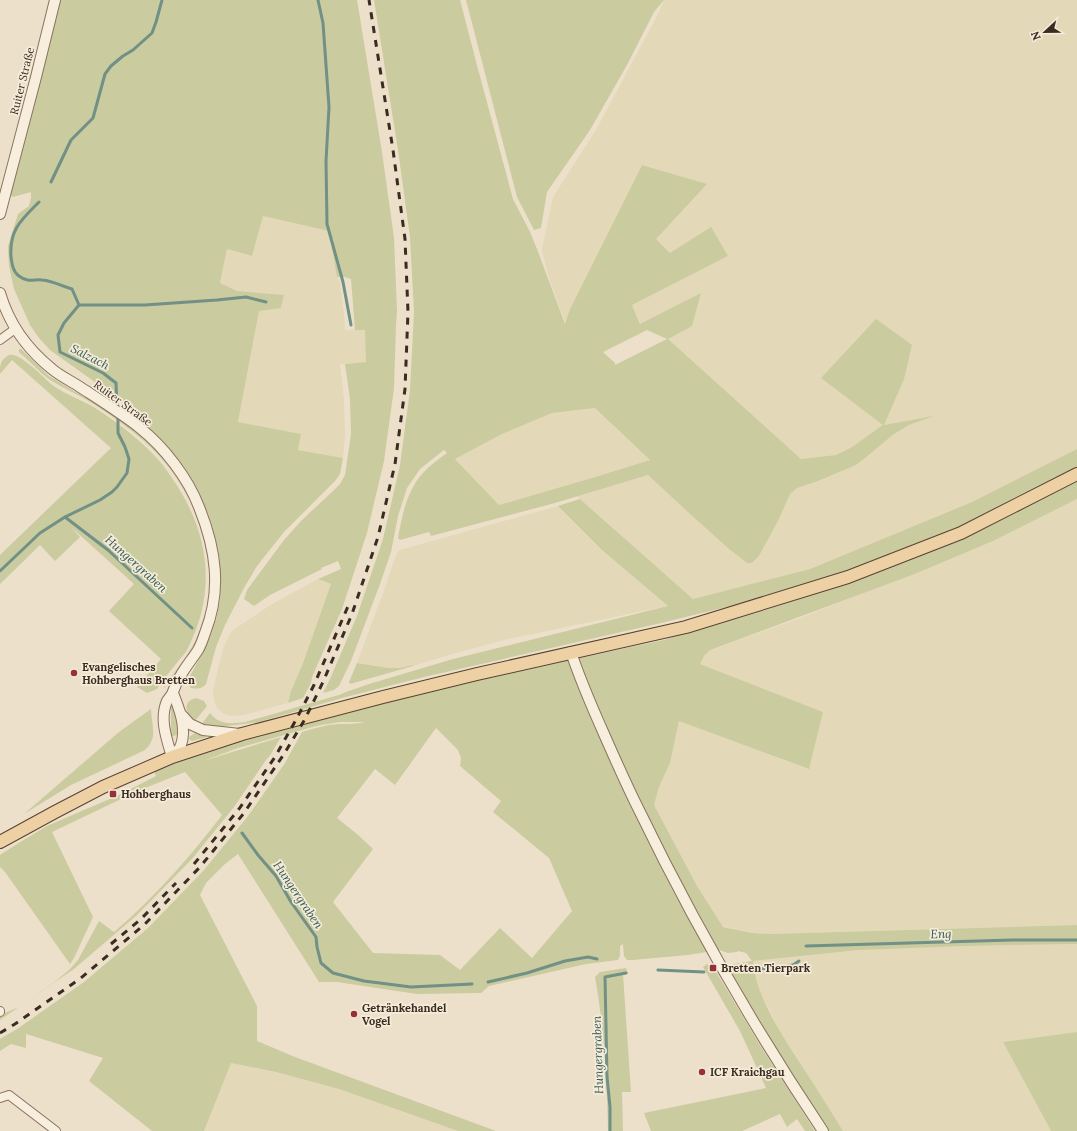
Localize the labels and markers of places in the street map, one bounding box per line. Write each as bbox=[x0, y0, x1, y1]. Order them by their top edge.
place label: Evangelisches Hohberghaus Bretten bbox=[82, 660, 195, 687]
marker: Evangelisches Hohberghaus Bretten bbox=[69, 668, 79, 678]
place label: Hohberghaus bbox=[121, 787, 191, 801]
marker: Hohberghaus bbox=[108, 789, 118, 799]
place label: Bretten Tierpark bbox=[721, 961, 811, 975]
marker: Bretten Tierpark bbox=[708, 963, 718, 973]
place label: Getränkehandel Vogel bbox=[362, 1001, 447, 1028]
marker: Getränkehandel Vogel bbox=[349, 1009, 359, 1019]
place label: ICF Kraichgau bbox=[710, 1065, 785, 1079]
marker: ICF Kraichgau bbox=[697, 1067, 707, 1077]

